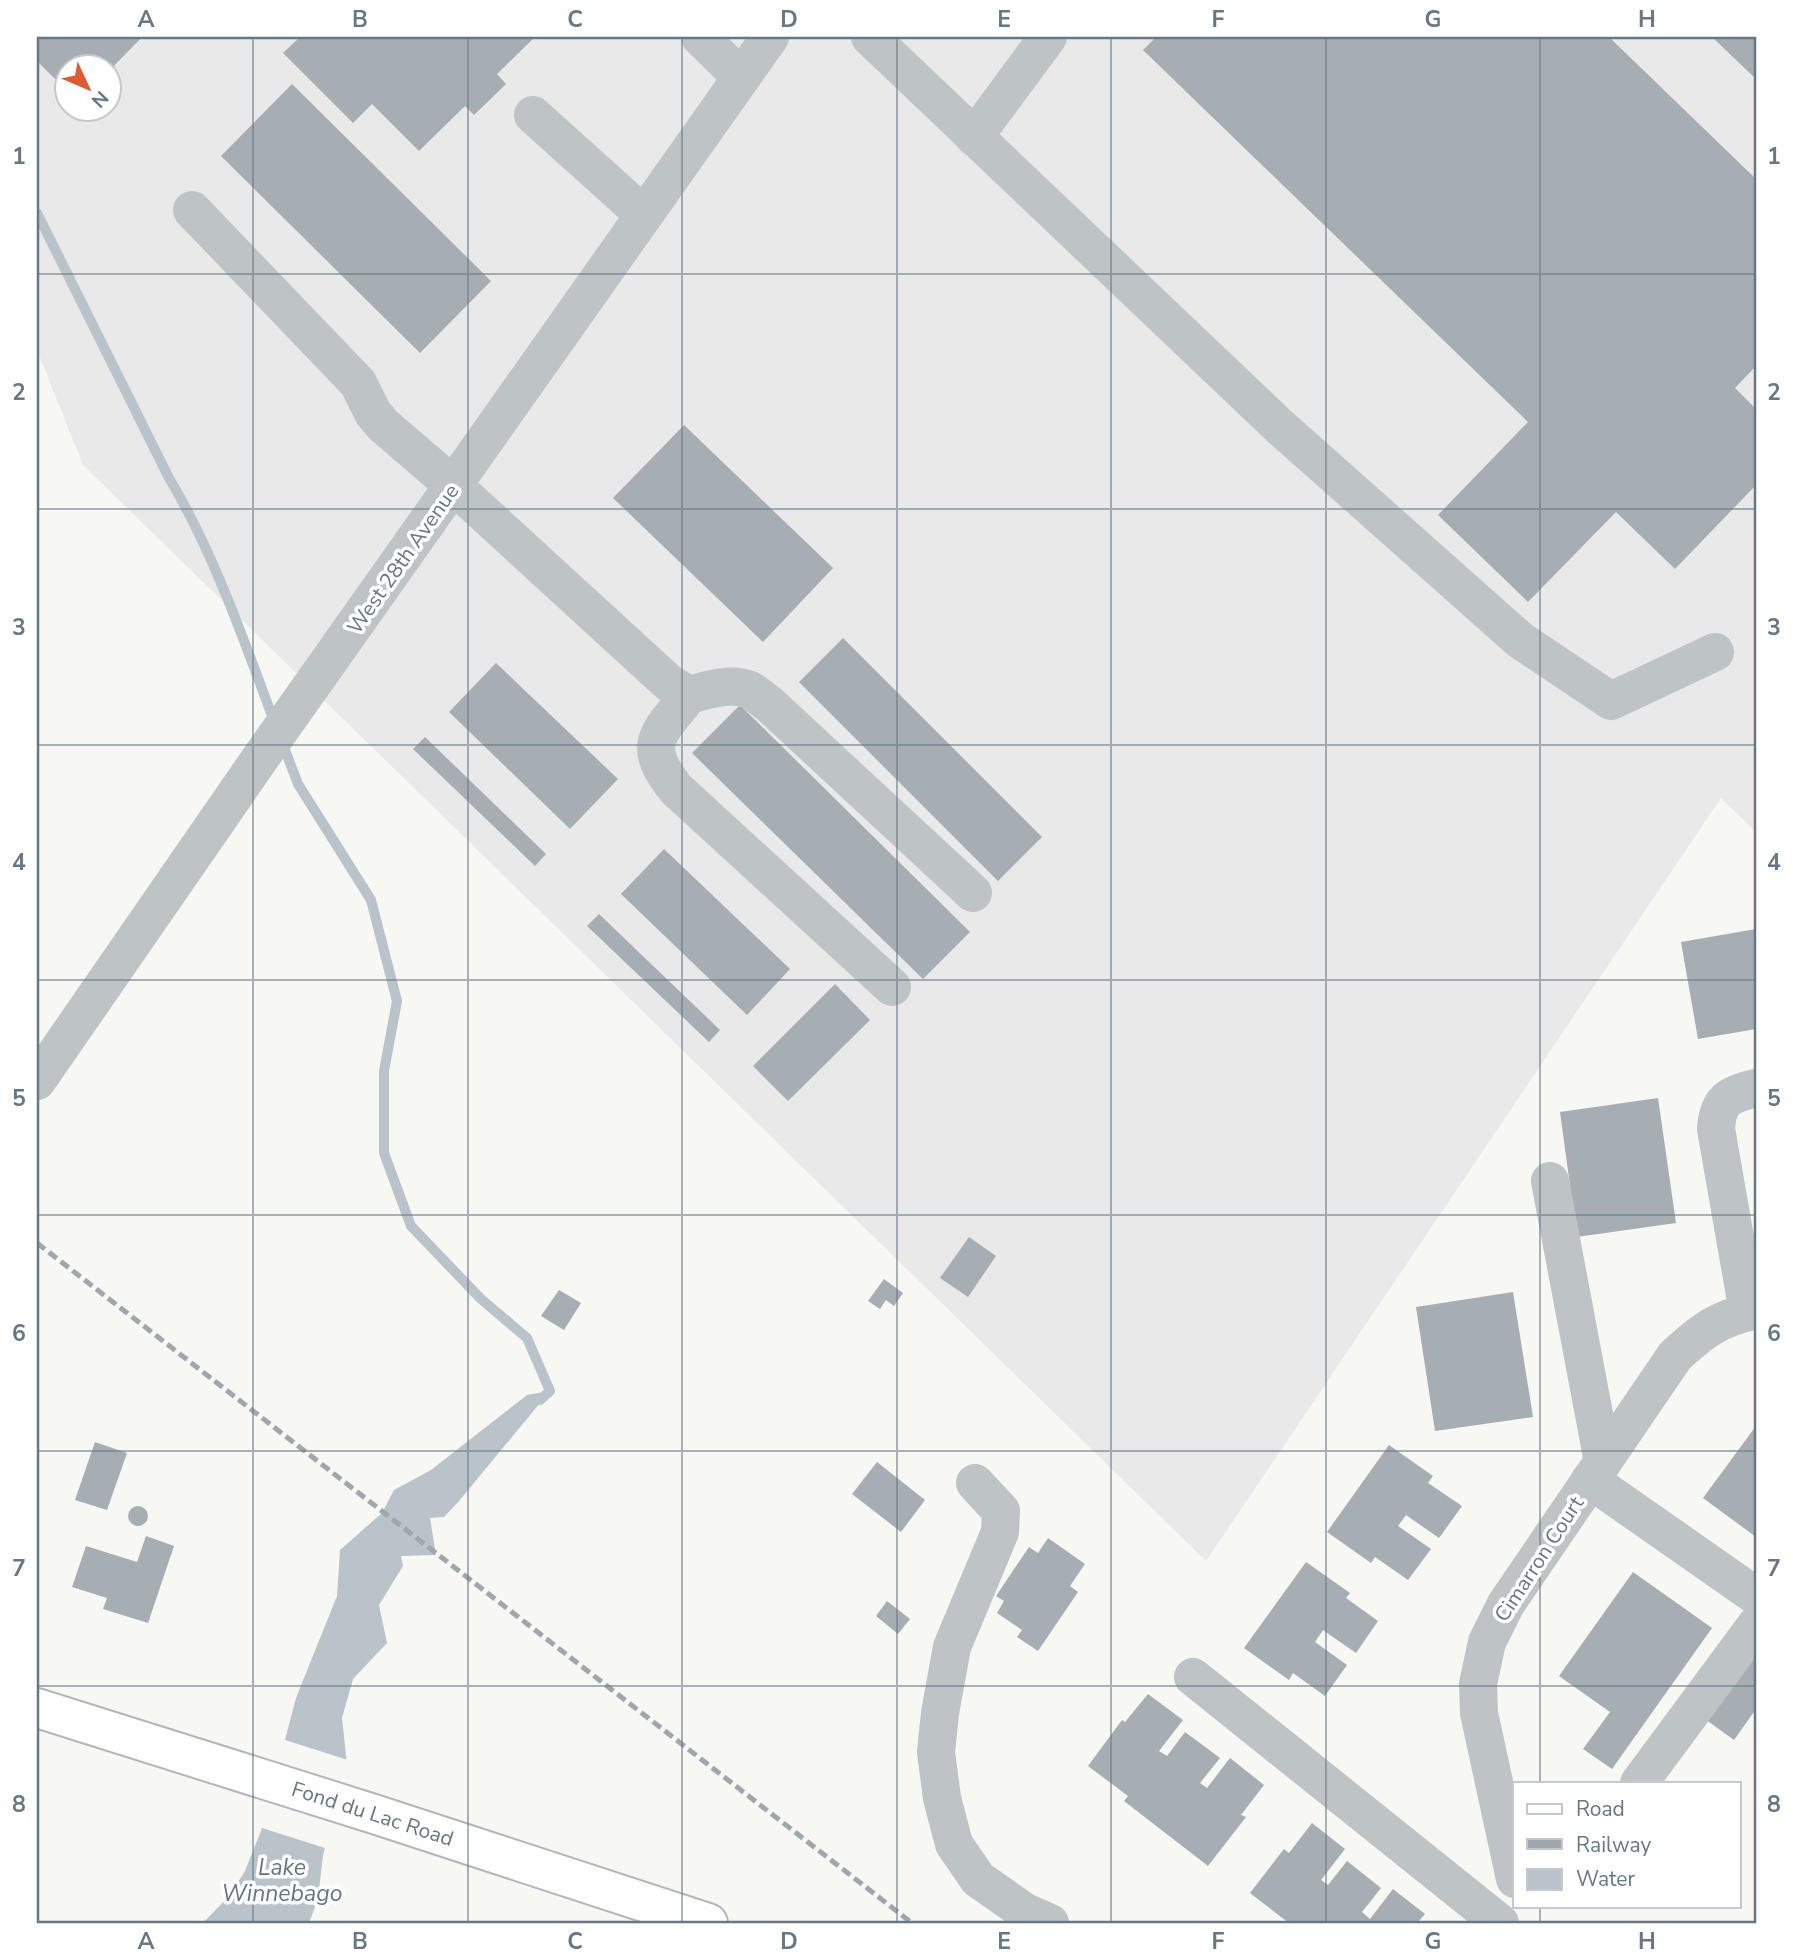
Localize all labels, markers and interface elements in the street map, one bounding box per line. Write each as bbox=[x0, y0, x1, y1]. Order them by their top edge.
text: A bbox=[137, 4, 155, 35]
text: B bbox=[352, 4, 368, 35]
text: C bbox=[567, 4, 583, 35]
text: D bbox=[780, 4, 798, 35]
text: E bbox=[997, 4, 1011, 35]
text: F bbox=[1212, 4, 1225, 35]
text: G bbox=[1425, 4, 1441, 35]
text: H bbox=[1638, 4, 1656, 35]
north arrow bbox=[52, 52, 122, 122]
text: N bbox=[85, 85, 114, 113]
text: 1 bbox=[12, 141, 26, 172]
text: 1 bbox=[1767, 141, 1781, 172]
text: 2 bbox=[12, 377, 26, 408]
text: 2 bbox=[1767, 377, 1781, 408]
street label: West 28th Avenue bbox=[341, 478, 465, 640]
text: 3 bbox=[12, 612, 26, 643]
text: 3 bbox=[1767, 612, 1781, 643]
text: 4 bbox=[12, 847, 26, 878]
text: 4 bbox=[1767, 847, 1781, 878]
text: 5 bbox=[12, 1083, 26, 1114]
text: 5 bbox=[1767, 1083, 1781, 1114]
text: 6 bbox=[12, 1318, 26, 1349]
text: 6 bbox=[1767, 1318, 1781, 1349]
street label: Cimarron Court bbox=[1488, 1490, 1590, 1627]
text: 7 bbox=[12, 1553, 26, 1584]
text: 7 bbox=[1767, 1553, 1781, 1584]
street label: Fond du Lac Road bbox=[288, 1775, 457, 1853]
legend bbox=[1513, 1782, 1741, 1908]
text: 8 bbox=[12, 1789, 26, 1820]
text: 8 bbox=[1767, 1789, 1781, 1820]
text: Road bbox=[1576, 1795, 1625, 1823]
text: Railway bbox=[1576, 1831, 1651, 1859]
water label: Lake Winnebago bbox=[222, 1852, 342, 1909]
text: Water bbox=[1576, 1865, 1635, 1893]
text: A bbox=[137, 1926, 155, 1957]
text: B bbox=[352, 1926, 368, 1957]
text: C bbox=[567, 1926, 583, 1957]
text: D bbox=[780, 1926, 798, 1957]
text: E bbox=[997, 1926, 1011, 1957]
text: F bbox=[1212, 1926, 1225, 1957]
text: G bbox=[1425, 1926, 1441, 1957]
text: H bbox=[1638, 1926, 1656, 1957]

